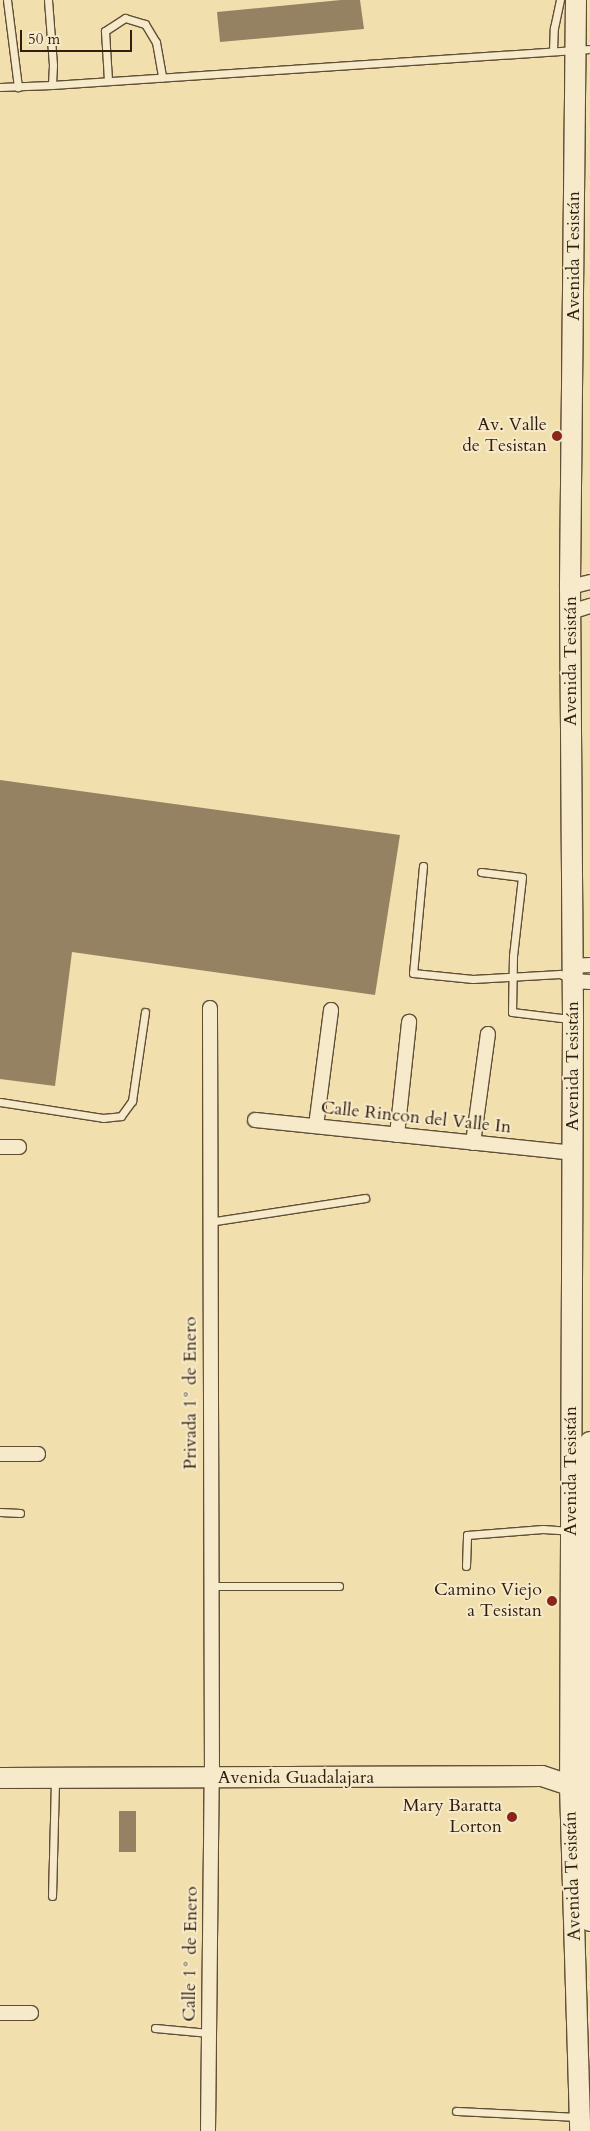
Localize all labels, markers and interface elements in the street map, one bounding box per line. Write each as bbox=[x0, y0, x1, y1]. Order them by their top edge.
scale bar bbox=[22, 20, 135, 52]
text: 50 m bbox=[28, 29, 60, 49]
street label: Avenida Tesistán bbox=[563, 191, 585, 321]
place label: Av. Valle de Tesistan bbox=[462, 415, 547, 458]
marker: Av. Valle de Tesistan bbox=[551, 430, 563, 442]
street label: Avenida Tesistán bbox=[560, 596, 582, 726]
street label: Avenida Tesistán bbox=[562, 1001, 584, 1131]
street label: Calle Rincon del Valle In bbox=[320, 1097, 512, 1139]
street label: Privada 1° de Enero bbox=[180, 1316, 202, 1470]
street label: Avenida Tesistán bbox=[560, 1406, 582, 1536]
place label: Camino Viejo a Tesistan bbox=[434, 1580, 542, 1622]
marker: Camino Viejo a Tesistan bbox=[546, 1595, 558, 1607]
street label: Avenida Guadalajara bbox=[218, 1767, 374, 1789]
place label: Mary Baratta Lorton bbox=[403, 1796, 502, 1838]
marker: Mary Baratta Lorton bbox=[506, 1811, 518, 1823]
street label: Avenida Tesistán bbox=[560, 1811, 586, 1941]
street label: Calle 1° de Enero bbox=[179, 1886, 203, 2022]

